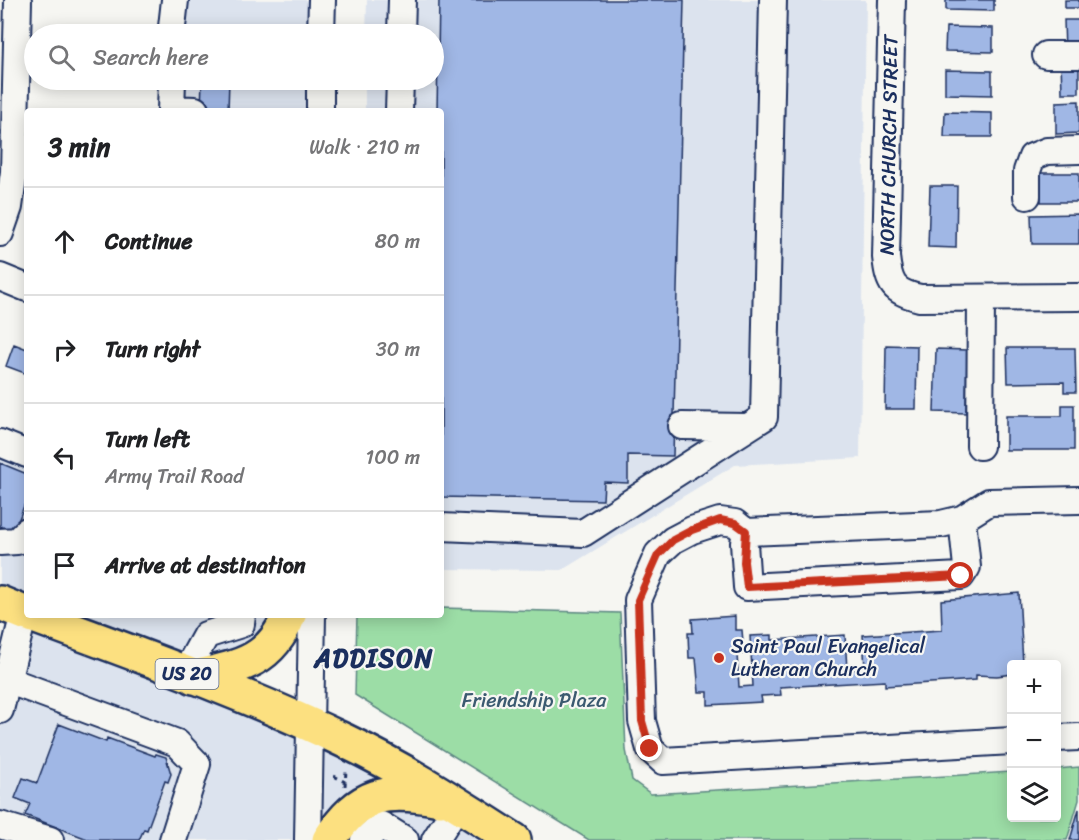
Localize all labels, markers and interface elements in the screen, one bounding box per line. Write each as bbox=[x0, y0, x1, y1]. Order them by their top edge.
search box bbox=[24, 24, 444, 90]
street label: NORTH CHURCH STREET bbox=[870, 33, 908, 256]
text: Search here bbox=[93, 38, 209, 77]
icon: search bbox=[45, 41, 78, 74]
text: 3 min bbox=[48, 124, 110, 170]
text: Walk · 210 m bbox=[309, 130, 420, 165]
text: Continue bbox=[105, 222, 193, 261]
text: 80 m bbox=[375, 224, 420, 259]
icon: ahead bbox=[48, 225, 81, 258]
text: Turn right bbox=[105, 330, 200, 369]
text: 30 m bbox=[376, 332, 420, 367]
icon: right bbox=[48, 333, 81, 366]
text: Turn left bbox=[105, 420, 190, 459]
text: 100 m bbox=[366, 440, 420, 475]
icon: left bbox=[48, 441, 81, 474]
text: Army Trail Road bbox=[105, 459, 244, 494]
text: Arrive at destination bbox=[105, 546, 306, 585]
icon: arrive bbox=[48, 549, 81, 582]
route start bbox=[947, 562, 973, 588]
place label: Saint Paul Evangelical Lutheran Church bbox=[731, 629, 925, 687]
district label: ADDISON bbox=[313, 635, 434, 681]
marker: Saint Paul Evangelical Lutheran Church bbox=[712, 651, 726, 665]
road number: US 20 bbox=[156, 659, 219, 689]
map controls bbox=[1007, 660, 1061, 822]
button: + bbox=[1007, 660, 1061, 714]
park label: Friendship Plaza bbox=[462, 683, 607, 718]
button: − bbox=[1007, 714, 1061, 768]
route end bbox=[636, 735, 662, 761]
button: layers bbox=[1007, 768, 1061, 822]

